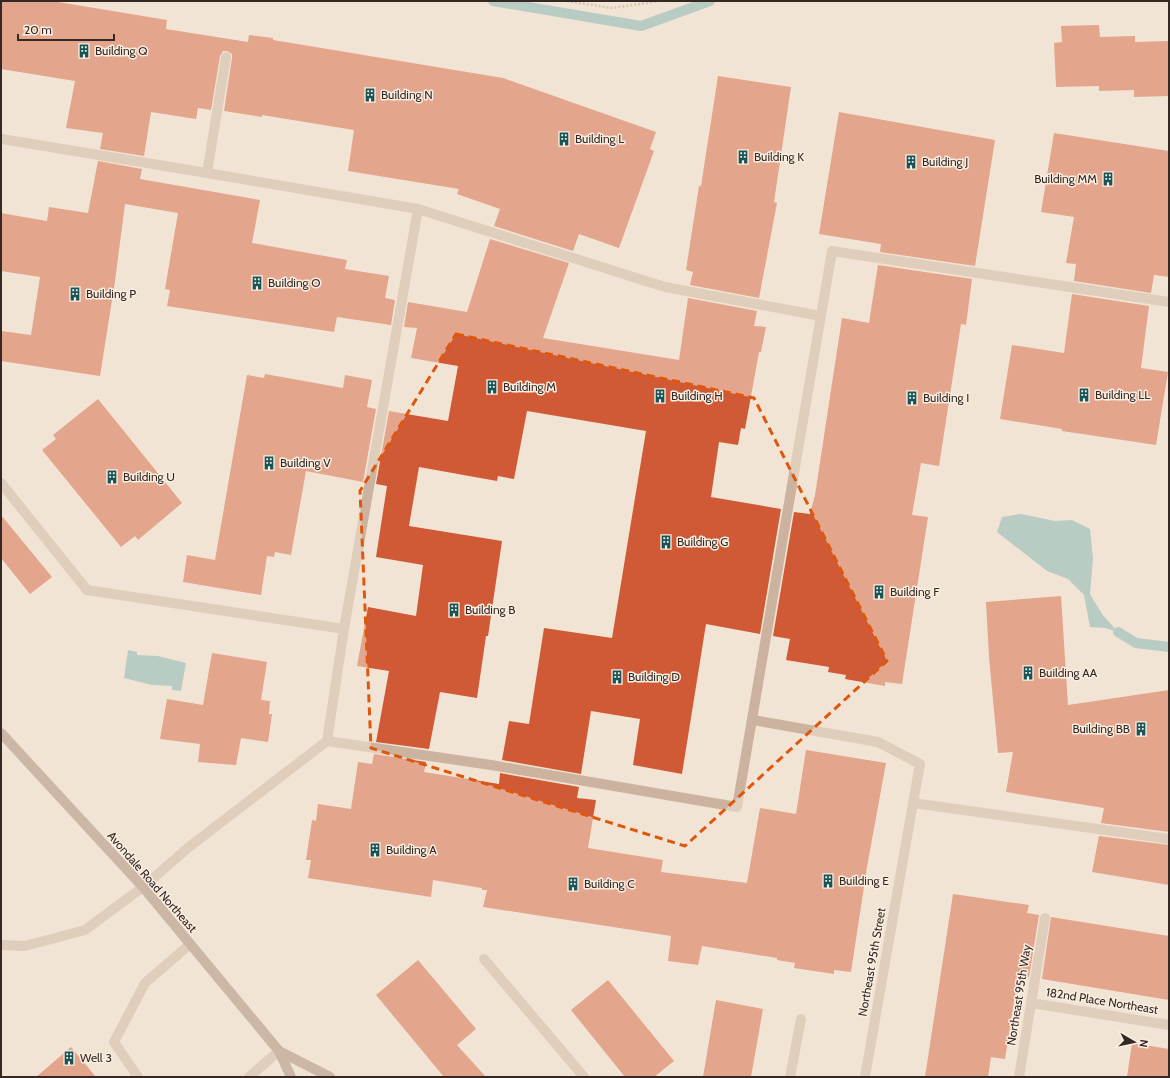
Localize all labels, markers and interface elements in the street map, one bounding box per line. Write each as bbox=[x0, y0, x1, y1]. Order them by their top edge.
scale bar bbox=[18, 16, 114, 42]
text: 20 m bbox=[24, 22, 52, 37]
building icon: Building Q bbox=[76, 43, 92, 59]
place label: Building Q bbox=[95, 43, 148, 58]
building icon: Building N bbox=[362, 87, 378, 103]
place label: Building N bbox=[381, 87, 433, 102]
building icon: Building L bbox=[556, 131, 572, 147]
place label: Building L bbox=[575, 131, 624, 146]
building icon: Building K bbox=[735, 149, 751, 165]
place label: Building K bbox=[754, 149, 804, 164]
building icon: Building J bbox=[903, 154, 919, 170]
place label: Building J bbox=[922, 154, 968, 169]
place label: Building MM bbox=[1034, 171, 1097, 186]
building icon: Building MM bbox=[1100, 171, 1116, 187]
building icon: Building O bbox=[249, 275, 265, 291]
place label: Building O bbox=[268, 275, 321, 290]
building icon: Building P bbox=[67, 286, 83, 302]
place label: Building P bbox=[86, 286, 136, 301]
building icon: Building M bbox=[484, 379, 500, 395]
place label: Building M bbox=[503, 379, 556, 394]
building icon: Building LL bbox=[1076, 387, 1092, 403]
place label: Building LL bbox=[1095, 387, 1150, 402]
building icon: Building H bbox=[652, 388, 668, 404]
place label: Building H bbox=[671, 388, 723, 403]
building icon: Building I bbox=[904, 390, 920, 406]
place label: Building I bbox=[923, 390, 969, 405]
building icon: Building V bbox=[261, 455, 277, 471]
place label: Building V bbox=[280, 455, 331, 470]
building icon: Building U bbox=[104, 469, 120, 485]
place label: Building U bbox=[123, 469, 175, 484]
building icon: Building G bbox=[658, 534, 674, 550]
place label: Building G bbox=[677, 534, 728, 549]
building icon: Building F bbox=[871, 584, 887, 600]
place label: Building F bbox=[890, 584, 940, 599]
building icon: Building B bbox=[446, 602, 462, 618]
place label: Building B bbox=[465, 602, 515, 617]
building icon: Building AA bbox=[1020, 665, 1036, 681]
place label: Building AA bbox=[1039, 665, 1098, 680]
building icon: Building D bbox=[609, 669, 625, 685]
place label: Building D bbox=[628, 669, 680, 684]
place label: Building BB bbox=[1072, 721, 1130, 736]
building icon: Building BB bbox=[1133, 721, 1149, 737]
street label: Avondale Road Northeast bbox=[104, 828, 200, 935]
building icon: Building A bbox=[367, 842, 383, 858]
place label: Building A bbox=[386, 842, 437, 857]
building icon: Building E bbox=[820, 873, 836, 889]
place label: Building E bbox=[839, 873, 889, 888]
building icon: Building C bbox=[565, 876, 581, 892]
place label: Building C bbox=[584, 876, 635, 891]
street label: Northeast 95th Street bbox=[855, 906, 888, 1017]
street label: Northeast 95th Way bbox=[1003, 943, 1034, 1046]
street label: 182nd Place Northeast bbox=[1045, 984, 1159, 1017]
north arrow bbox=[1114, 1022, 1154, 1062]
text: N bbox=[1136, 1039, 1151, 1049]
building icon: Well 3 bbox=[61, 1050, 77, 1066]
place label: Well 3 bbox=[80, 1050, 112, 1065]

